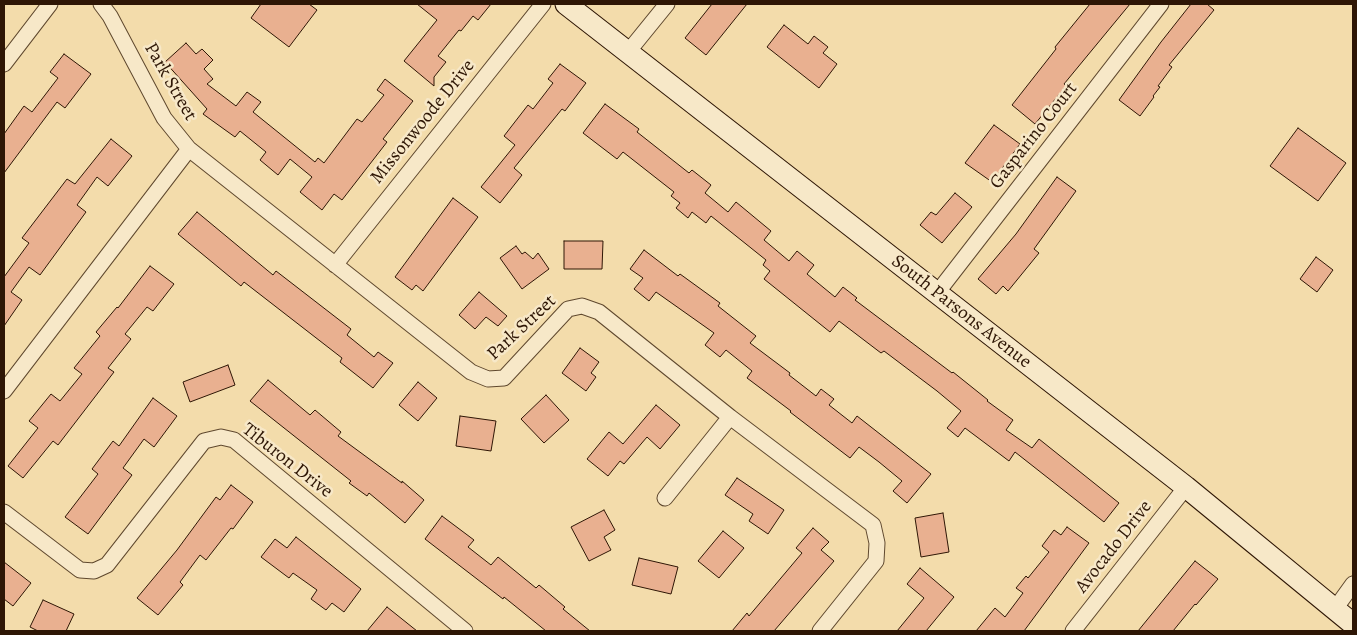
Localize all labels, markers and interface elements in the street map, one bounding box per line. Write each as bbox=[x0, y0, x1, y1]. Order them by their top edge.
street label: Park Street bbox=[139, 39, 201, 125]
street label: Missonwoode Drive bbox=[366, 55, 480, 189]
street label: Gasparino Court bbox=[985, 78, 1083, 194]
street label: South Parsons Avenue bbox=[886, 250, 1036, 374]
street label: Park Street bbox=[483, 290, 561, 366]
street label: Tiburon Drive bbox=[237, 419, 337, 503]
street label: Avocado Drive bbox=[1071, 496, 1157, 598]

